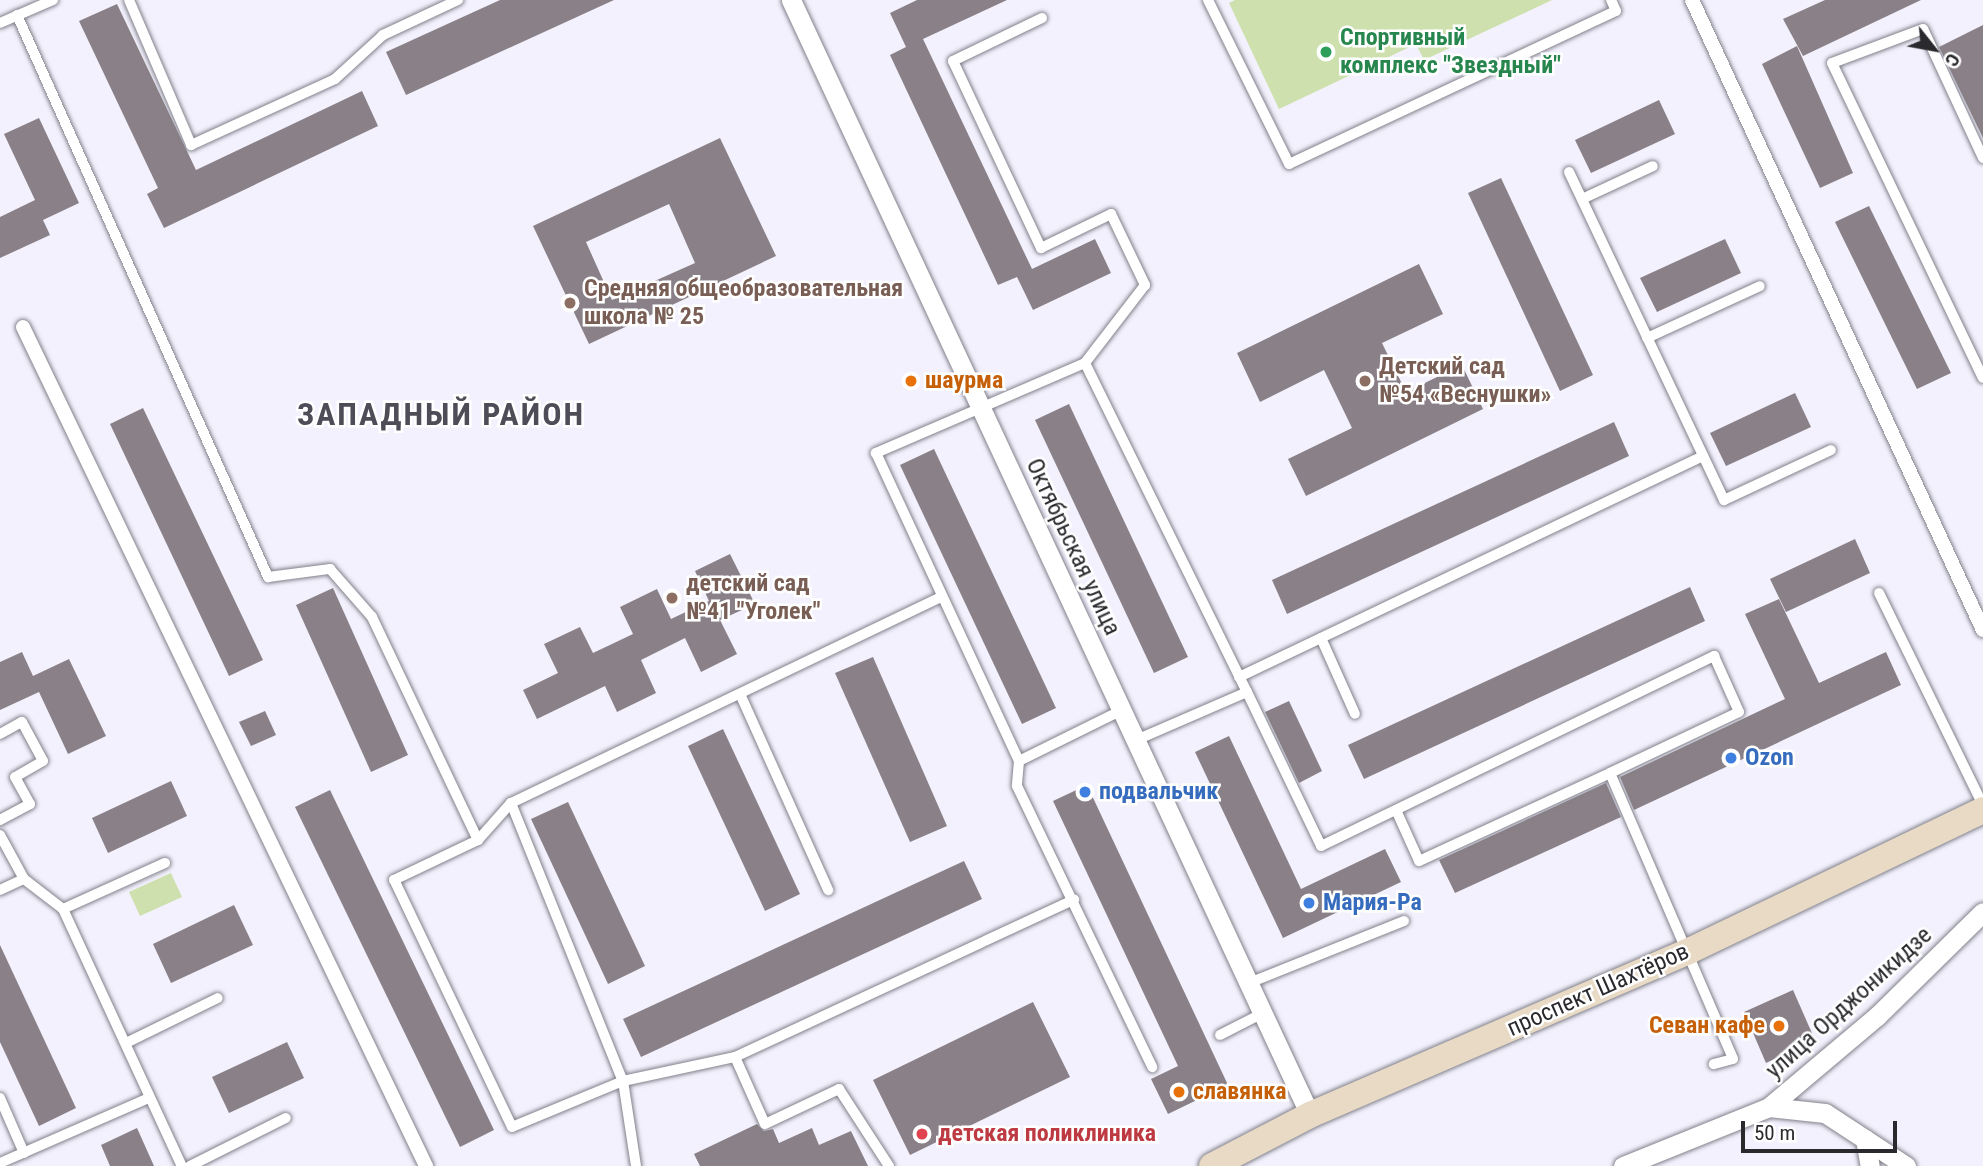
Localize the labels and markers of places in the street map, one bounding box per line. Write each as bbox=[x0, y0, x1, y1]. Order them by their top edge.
place label: Спортивный комплекс "Звездный" bbox=[1340, 24, 1561, 80]
marker: Спортивный комплекс "Звездный" bbox=[1318, 44, 1334, 60]
place label: Средняя общеобразовательная школа № 25 bbox=[584, 275, 903, 331]
marker: Средняя общеобразовательная школа № 25 bbox=[562, 295, 578, 311]
place label: Детский сад №54 «Веснушки» bbox=[1379, 353, 1551, 409]
place label: шаурма bbox=[925, 367, 1003, 395]
marker: шаурма bbox=[903, 373, 919, 389]
marker: Детский сад №54 «Веснушки» bbox=[1357, 373, 1373, 389]
place label: детский сад №41 "Уголек" bbox=[686, 570, 820, 626]
marker: детский сад №41 "Уголек" bbox=[664, 590, 680, 606]
place label: Ozon bbox=[1745, 744, 1794, 772]
marker: Ozon bbox=[1723, 750, 1739, 766]
place label: подвальчик bbox=[1099, 778, 1218, 806]
marker: подвальчик bbox=[1077, 784, 1093, 800]
place label: Мария-Ра bbox=[1323, 889, 1422, 917]
marker: Мария-Ра bbox=[1301, 895, 1317, 911]
place label: Севан кафе bbox=[1649, 1012, 1765, 1040]
marker: Севан кафе bbox=[1771, 1018, 1787, 1034]
place label: славянка bbox=[1193, 1078, 1287, 1106]
marker: славянка bbox=[1171, 1084, 1187, 1100]
place label: детская поликлиника bbox=[938, 1120, 1156, 1148]
marker: детская поликлиника bbox=[912, 1124, 932, 1144]

